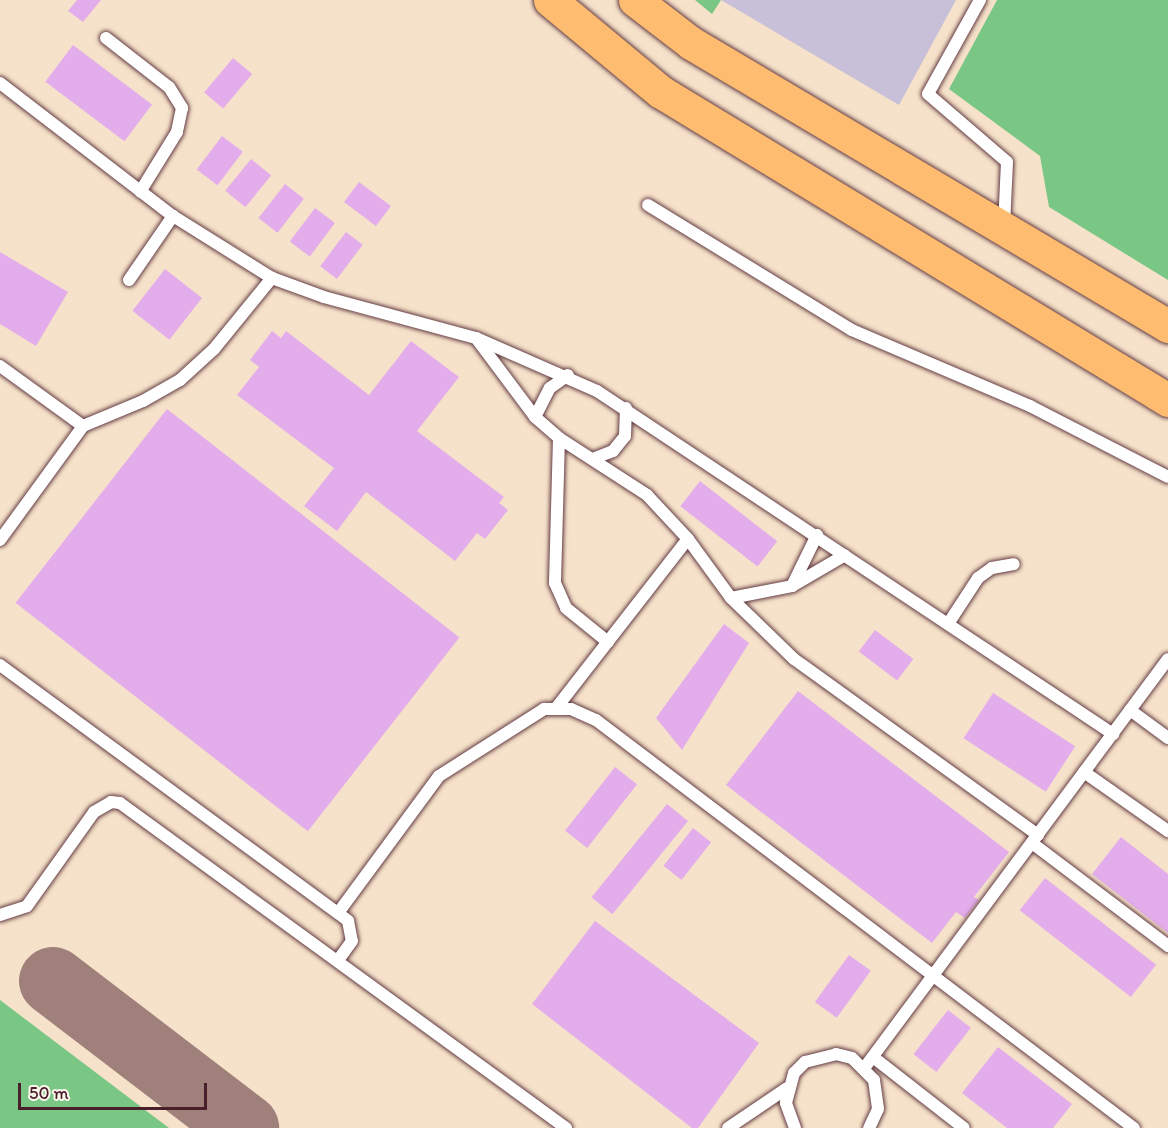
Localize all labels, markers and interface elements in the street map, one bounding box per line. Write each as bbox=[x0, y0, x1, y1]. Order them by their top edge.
scale bar bbox=[21, 1071, 210, 1109]
text: 50 m bbox=[29, 1082, 69, 1104]

